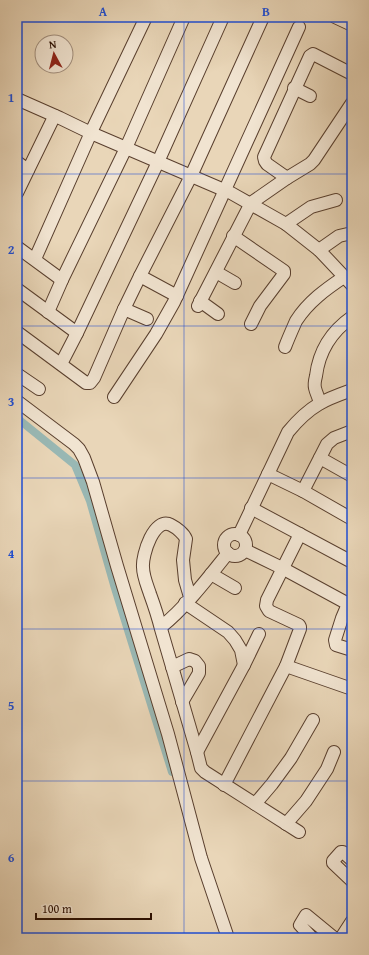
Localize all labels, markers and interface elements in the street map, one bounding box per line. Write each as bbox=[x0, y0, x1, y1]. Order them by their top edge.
text: A bbox=[99, 2, 108, 21]
text: B bbox=[262, 2, 270, 21]
north arrow bbox=[34, 34, 74, 74]
text: N bbox=[48, 36, 58, 52]
text: 1 bbox=[8, 88, 14, 107]
text: 2 bbox=[8, 240, 15, 259]
text: 3 bbox=[8, 392, 14, 411]
text: 4 bbox=[8, 544, 15, 563]
text: 5 bbox=[8, 696, 15, 715]
text: 6 bbox=[8, 848, 15, 867]
scale bar bbox=[36, 895, 151, 921]
text: 100 m bbox=[42, 900, 72, 917]

